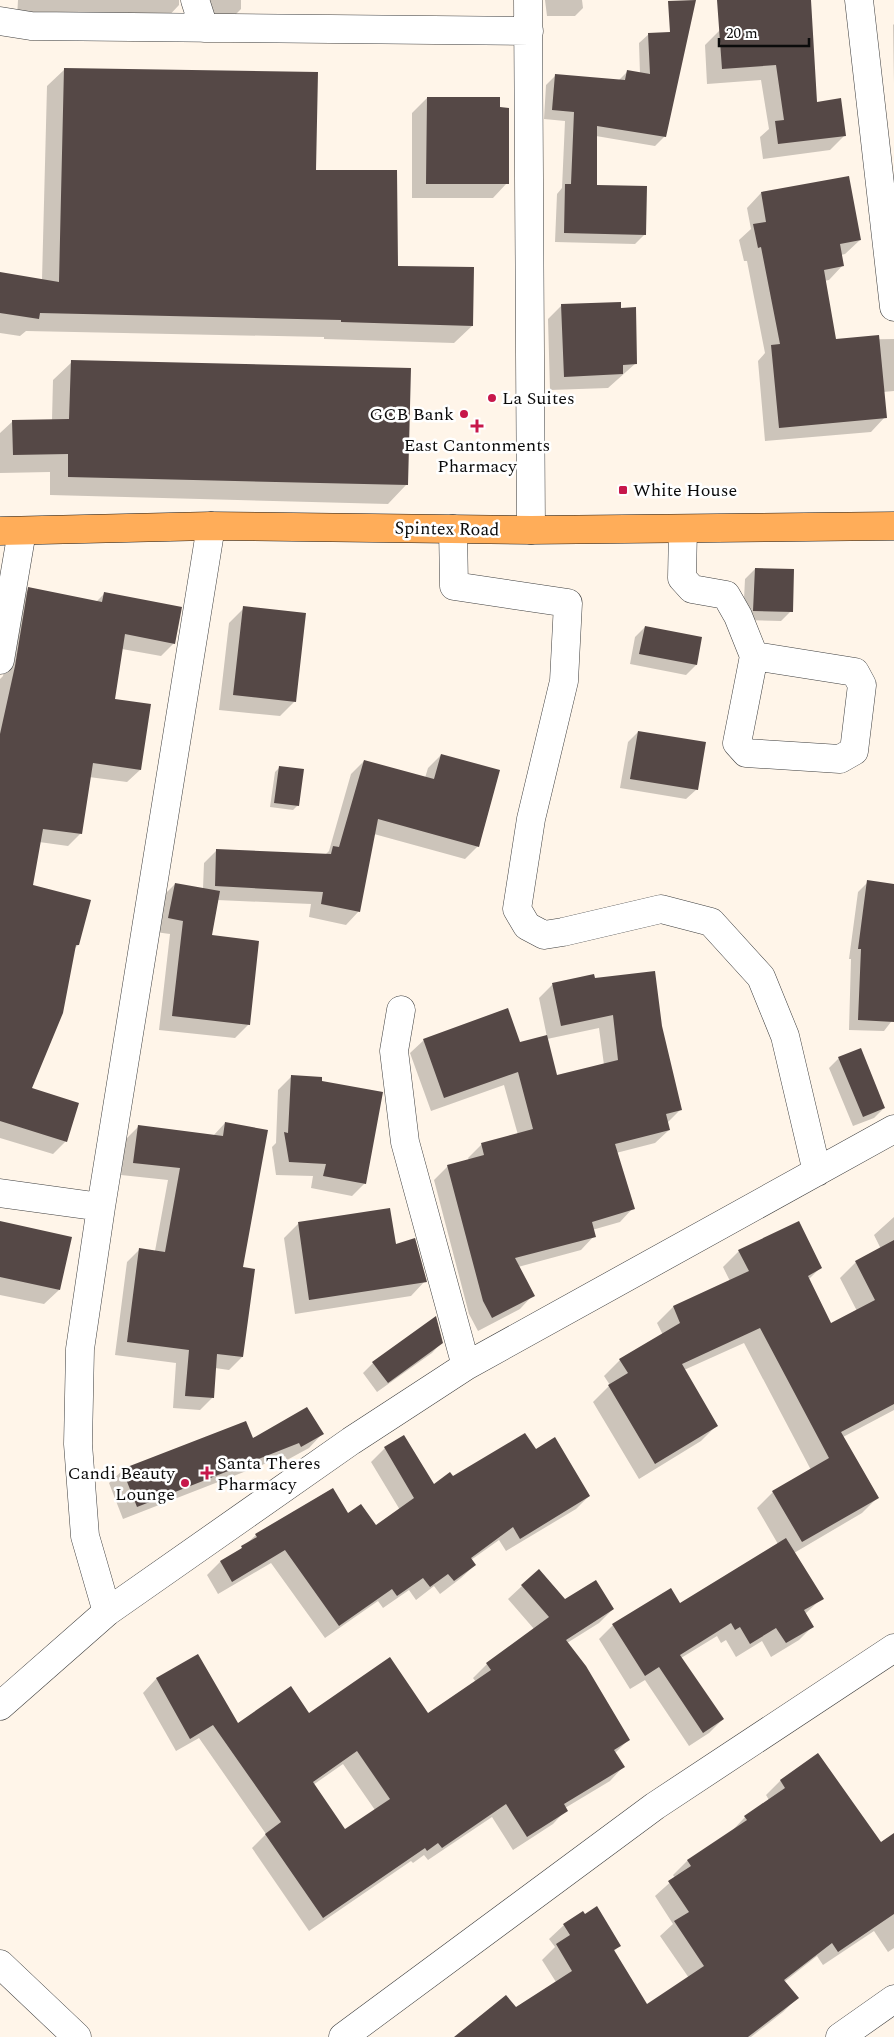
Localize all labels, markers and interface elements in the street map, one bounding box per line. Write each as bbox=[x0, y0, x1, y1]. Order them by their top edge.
scale bar bbox=[719, 15, 809, 47]
text: 20 m bbox=[726, 22, 758, 45]
place label: La Suites bbox=[502, 385, 575, 412]
marker: La Suites bbox=[486, 392, 498, 404]
place label: GCB Bank bbox=[370, 401, 454, 428]
marker: GCB Bank bbox=[458, 408, 470, 420]
marker: East Cantonments Pharmacy bbox=[471, 420, 483, 432]
place label: East Cantonments Pharmacy bbox=[404, 432, 550, 480]
place label: White House bbox=[633, 477, 737, 504]
marker: White House bbox=[617, 484, 629, 496]
street label: Spintex Road bbox=[394, 515, 500, 543]
place label: Santa Theres Pharmacy bbox=[217, 1450, 321, 1498]
place label: Candi Beauty Lounge bbox=[68, 1460, 176, 1508]
marker: Santa Theres Pharmacy bbox=[201, 1467, 213, 1479]
marker: Candi Beauty Lounge bbox=[179, 1477, 191, 1489]

